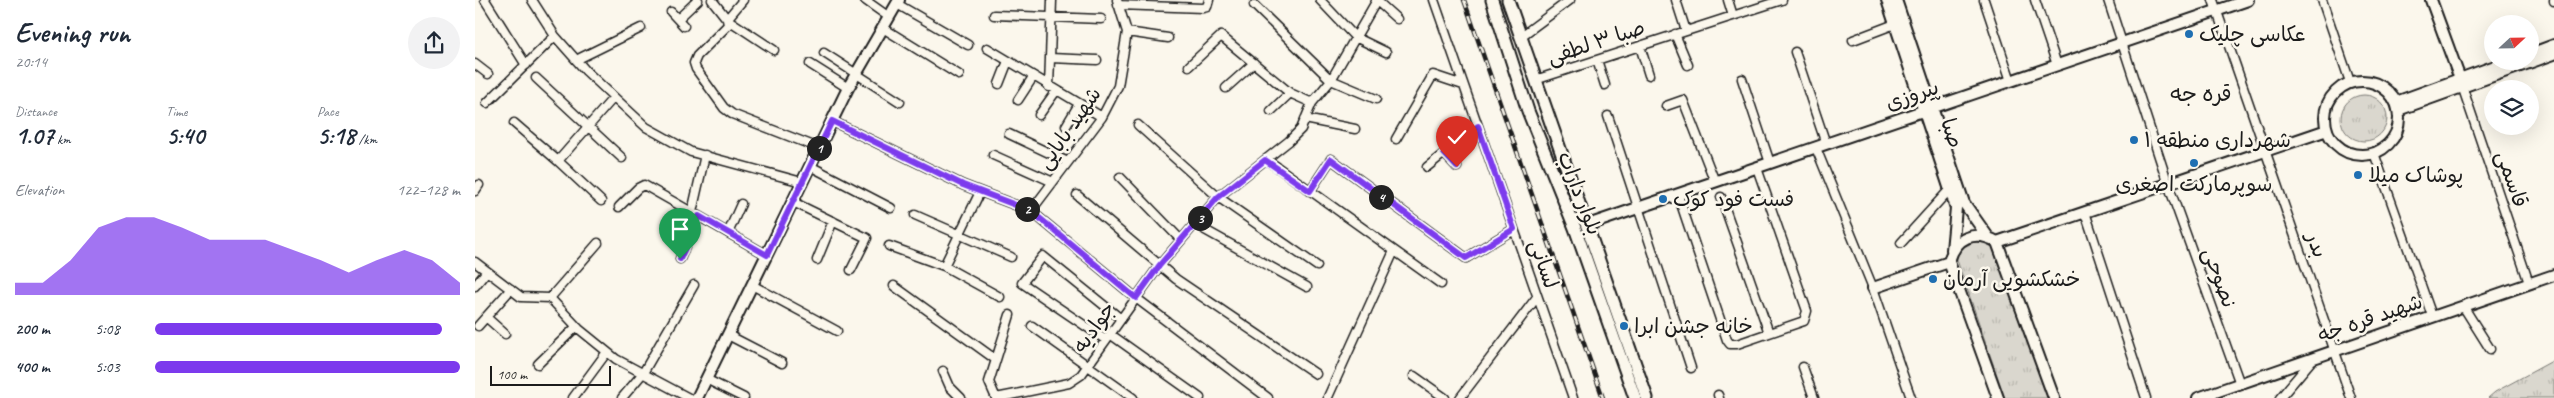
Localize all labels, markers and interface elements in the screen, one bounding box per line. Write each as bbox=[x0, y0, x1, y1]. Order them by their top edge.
street label: صبا ۳ لطفی bbox=[1544, 14, 1648, 71]
text: Evening run bbox=[15, 15, 130, 50]
north arrow bbox=[2484, 15, 2539, 70]
map controls bbox=[2484, 15, 2539, 135]
button: share bbox=[408, 17, 460, 69]
place label: عکاسی چلیک bbox=[2199, 21, 2306, 48]
marker: عکاسی چلیک bbox=[2183, 28, 2195, 40]
text: 20:14 bbox=[15, 52, 47, 72]
street label: پیروزی bbox=[1882, 74, 1942, 116]
district label: قره جه bbox=[2170, 80, 2232, 108]
button: layers bbox=[2484, 80, 2539, 135]
street label: شهید بابایی bbox=[1031, 82, 1108, 175]
text: Distance bbox=[15, 103, 57, 120]
text: Time bbox=[166, 103, 187, 120]
text: Pace bbox=[317, 103, 339, 120]
street label: صبا bbox=[1935, 115, 1969, 151]
pin bbox=[1436, 116, 1478, 167]
text: 1.07 bbox=[15, 120, 54, 152]
text: 5:40 bbox=[166, 120, 204, 152]
text: 5:18 bbox=[317, 120, 355, 152]
icon: check bbox=[1443, 123, 1471, 151]
place label: شهرداری منطقه ۱ bbox=[2144, 127, 2291, 153]
text: km bbox=[54, 131, 71, 148]
text: /km bbox=[355, 131, 377, 148]
marker: شهرداری منطقه ۱ bbox=[2128, 134, 2140, 146]
pin: 1 bbox=[807, 136, 831, 160]
text: 1 bbox=[816, 140, 823, 157]
street label: بلوار داراب bbox=[1552, 147, 1608, 239]
street label: قاسمی bbox=[2489, 147, 2534, 211]
marker: سوپرمارکت اصغری bbox=[2188, 157, 2200, 169]
place label: پوشاک میلا bbox=[2368, 162, 2463, 188]
marker: پوشاک میلا bbox=[2352, 169, 2364, 181]
place label: سوپرمارکت اصغری bbox=[2116, 171, 2272, 197]
text: Elevation bbox=[15, 180, 64, 200]
text: 122–128 m bbox=[397, 180, 460, 200]
pin: 4 bbox=[1369, 184, 1393, 210]
place label: فست فود کوک bbox=[1673, 186, 1794, 212]
text: 4 bbox=[1378, 189, 1385, 206]
marker: فست فود کوک bbox=[1657, 193, 1669, 205]
pin: 2 bbox=[1015, 196, 1039, 222]
text: 2 bbox=[1024, 201, 1031, 218]
pin: 3 bbox=[1187, 206, 1213, 230]
pin bbox=[659, 208, 701, 259]
text: 3 bbox=[1197, 210, 1204, 227]
icon: arrive bbox=[666, 215, 694, 243]
street label: بدر bbox=[2300, 227, 2333, 261]
street label: لسانی bbox=[1523, 236, 1564, 292]
street label: نصوحی bbox=[2196, 244, 2243, 312]
place label: خشکشویی آرمان bbox=[1943, 266, 2080, 293]
marker: خشکشویی آرمان bbox=[1927, 273, 1939, 285]
street label: شهید قره جه bbox=[2314, 288, 2426, 348]
street label: جوادیه bbox=[1067, 296, 1121, 358]
place label: خانه جشن ابرا bbox=[1634, 313, 1753, 339]
text: 200 m bbox=[15, 319, 50, 339]
text: 5:08 bbox=[95, 319, 120, 339]
marker: خانه جشن ابرا bbox=[1618, 320, 1630, 332]
text: 400 m bbox=[15, 357, 50, 377]
text: 5:03 bbox=[95, 357, 120, 377]
scale bar bbox=[490, 363, 611, 386]
text: 100 m bbox=[497, 366, 527, 383]

